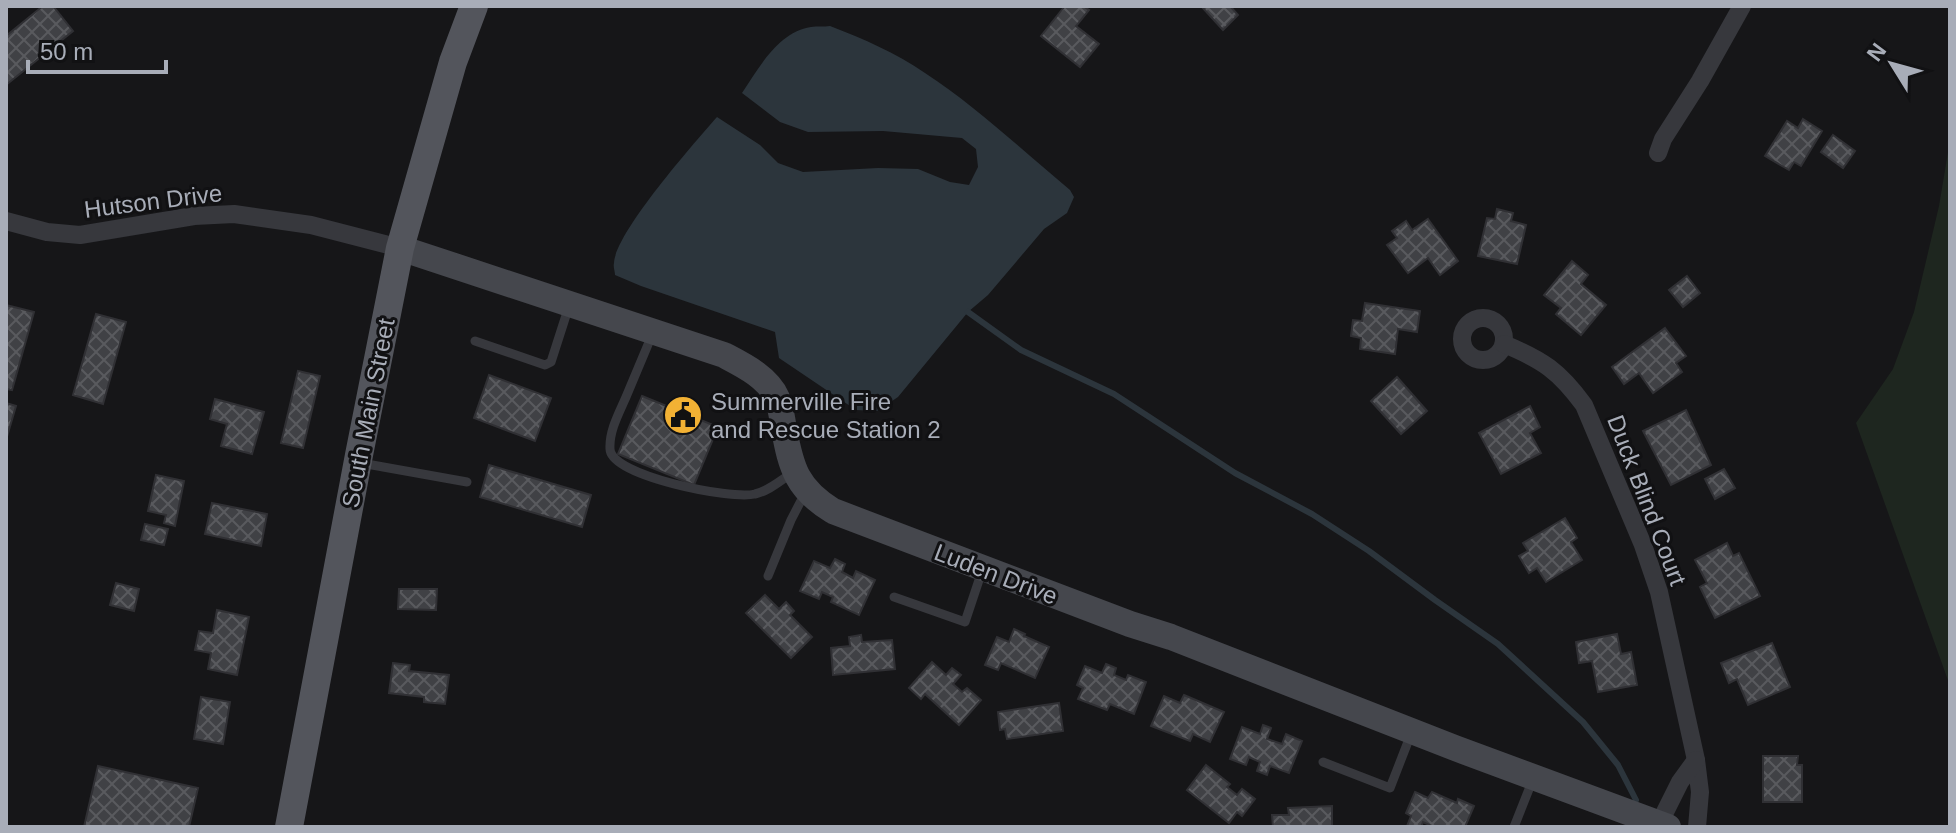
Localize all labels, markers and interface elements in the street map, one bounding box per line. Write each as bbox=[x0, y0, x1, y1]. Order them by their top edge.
scale bar bbox=[28, 24, 166, 74]
north arrow bbox=[1852, 24, 1932, 104]
text: 50 m bbox=[40, 38, 93, 65]
text: N bbox=[1862, 38, 1891, 66]
street label: Hutson Drive bbox=[83, 179, 223, 223]
street label: South Main Street bbox=[336, 316, 400, 510]
place label: Summerville Fire and Rescue Station 2 bbox=[711, 388, 941, 443]
public building icon: Summerville Fire and Rescue Station 2 bbox=[662, 394, 704, 436]
street label: Duck Blind Court bbox=[1602, 411, 1692, 589]
street label: Luden Drive bbox=[931, 538, 1061, 610]

